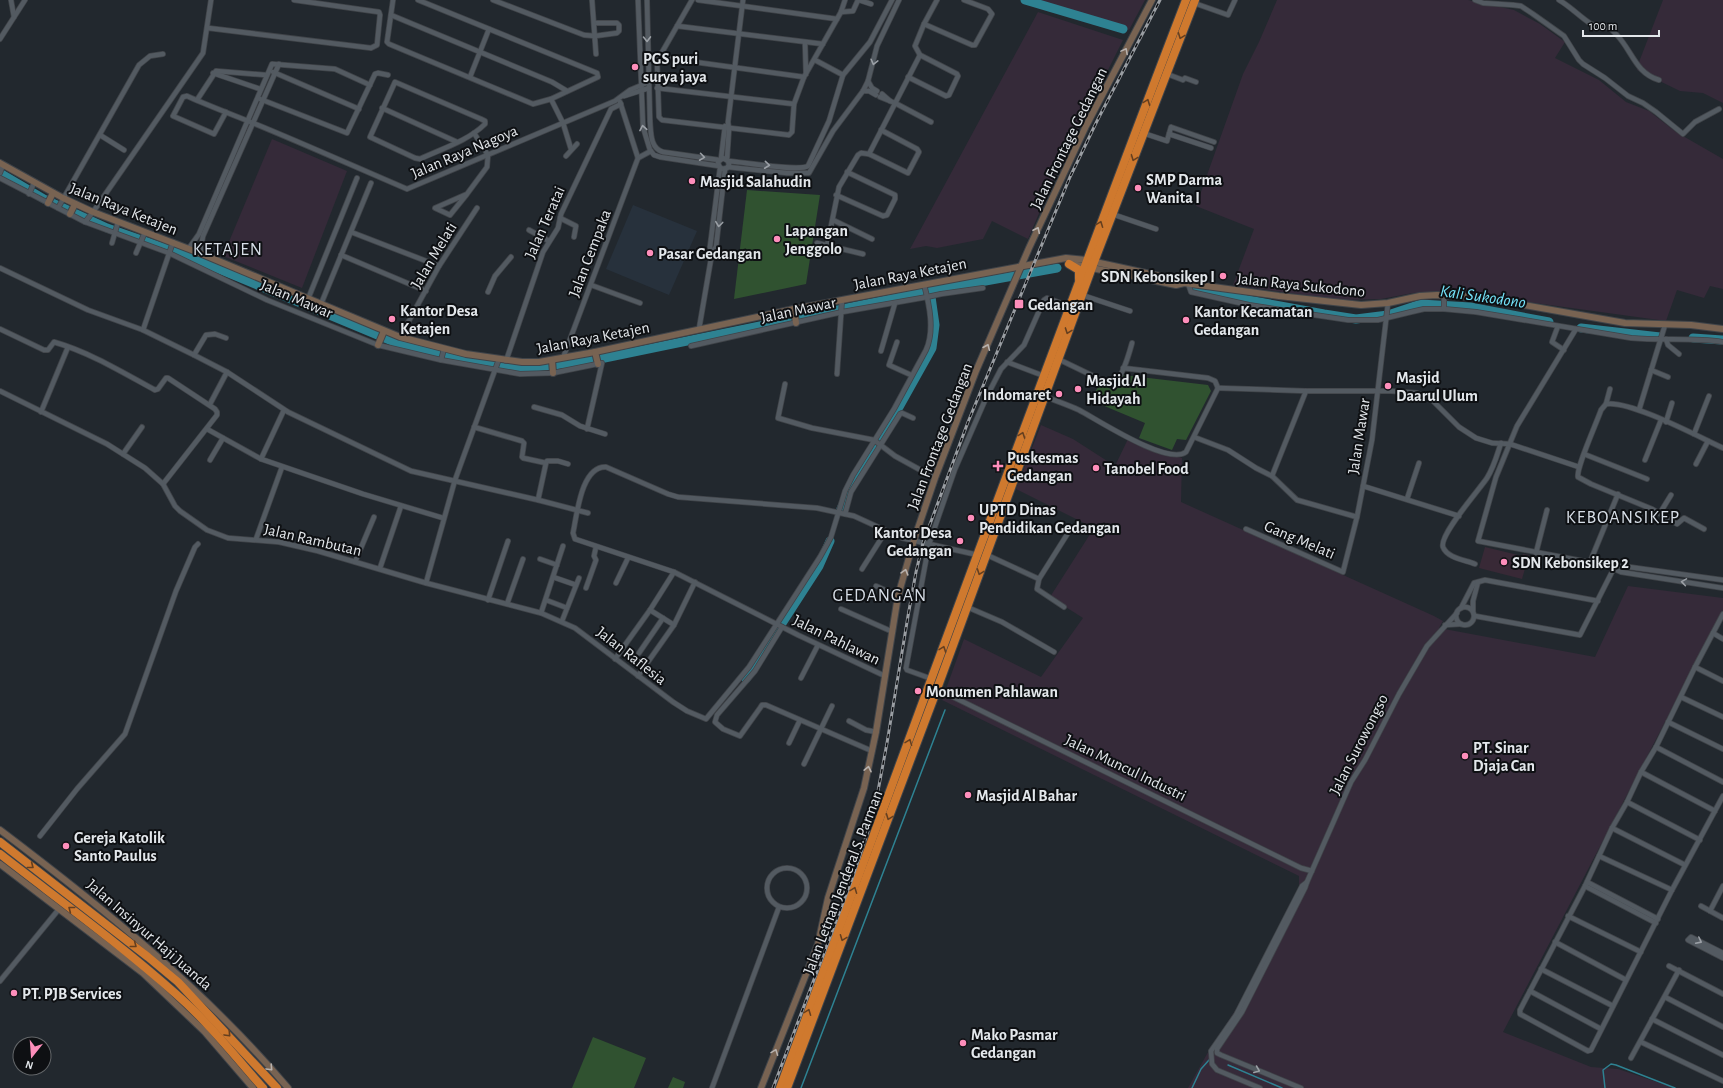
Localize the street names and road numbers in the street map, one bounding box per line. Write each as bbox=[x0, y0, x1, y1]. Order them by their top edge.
street label: Jalan Frontage Gedangan bbox=[1028, 65, 1110, 212]
street label: Jalan Raya Nagoya bbox=[409, 122, 520, 182]
street label: Jalan Raya Ketajen bbox=[67, 180, 180, 239]
street label: Jalan Teratai bbox=[522, 184, 568, 261]
street label: Jalan Cempaka bbox=[566, 207, 614, 299]
street label: Jalan Melati bbox=[408, 220, 460, 291]
street label: Jalan Raya Ketajen bbox=[852, 255, 968, 294]
street label: Jalan Raya Sukodono bbox=[1236, 270, 1366, 301]
street label: Jalan Mawar bbox=[258, 277, 336, 322]
street label: Jalan Mawar bbox=[759, 294, 838, 326]
street label: Jalan Raya Ketajen bbox=[535, 319, 651, 358]
street label: Jalan Frontage Gedangan bbox=[905, 361, 975, 512]
street label: Jalan Mawar bbox=[1345, 396, 1373, 475]
street label: Gang Melati bbox=[1262, 518, 1337, 562]
street label: Jalan Rambutan bbox=[262, 521, 363, 559]
street label: Jalan Pahlawan bbox=[790, 612, 883, 668]
street label: Jalan Raflesia bbox=[594, 624, 669, 688]
street label: Jalan Surowongso bbox=[1327, 691, 1391, 797]
street label: Jalan Muncul Industri bbox=[1063, 732, 1189, 804]
street label: Jalan Letnan Jenderal S. Parman bbox=[800, 788, 885, 977]
street label: Jalan Insinyur Haji Juanda bbox=[83, 876, 215, 994]

